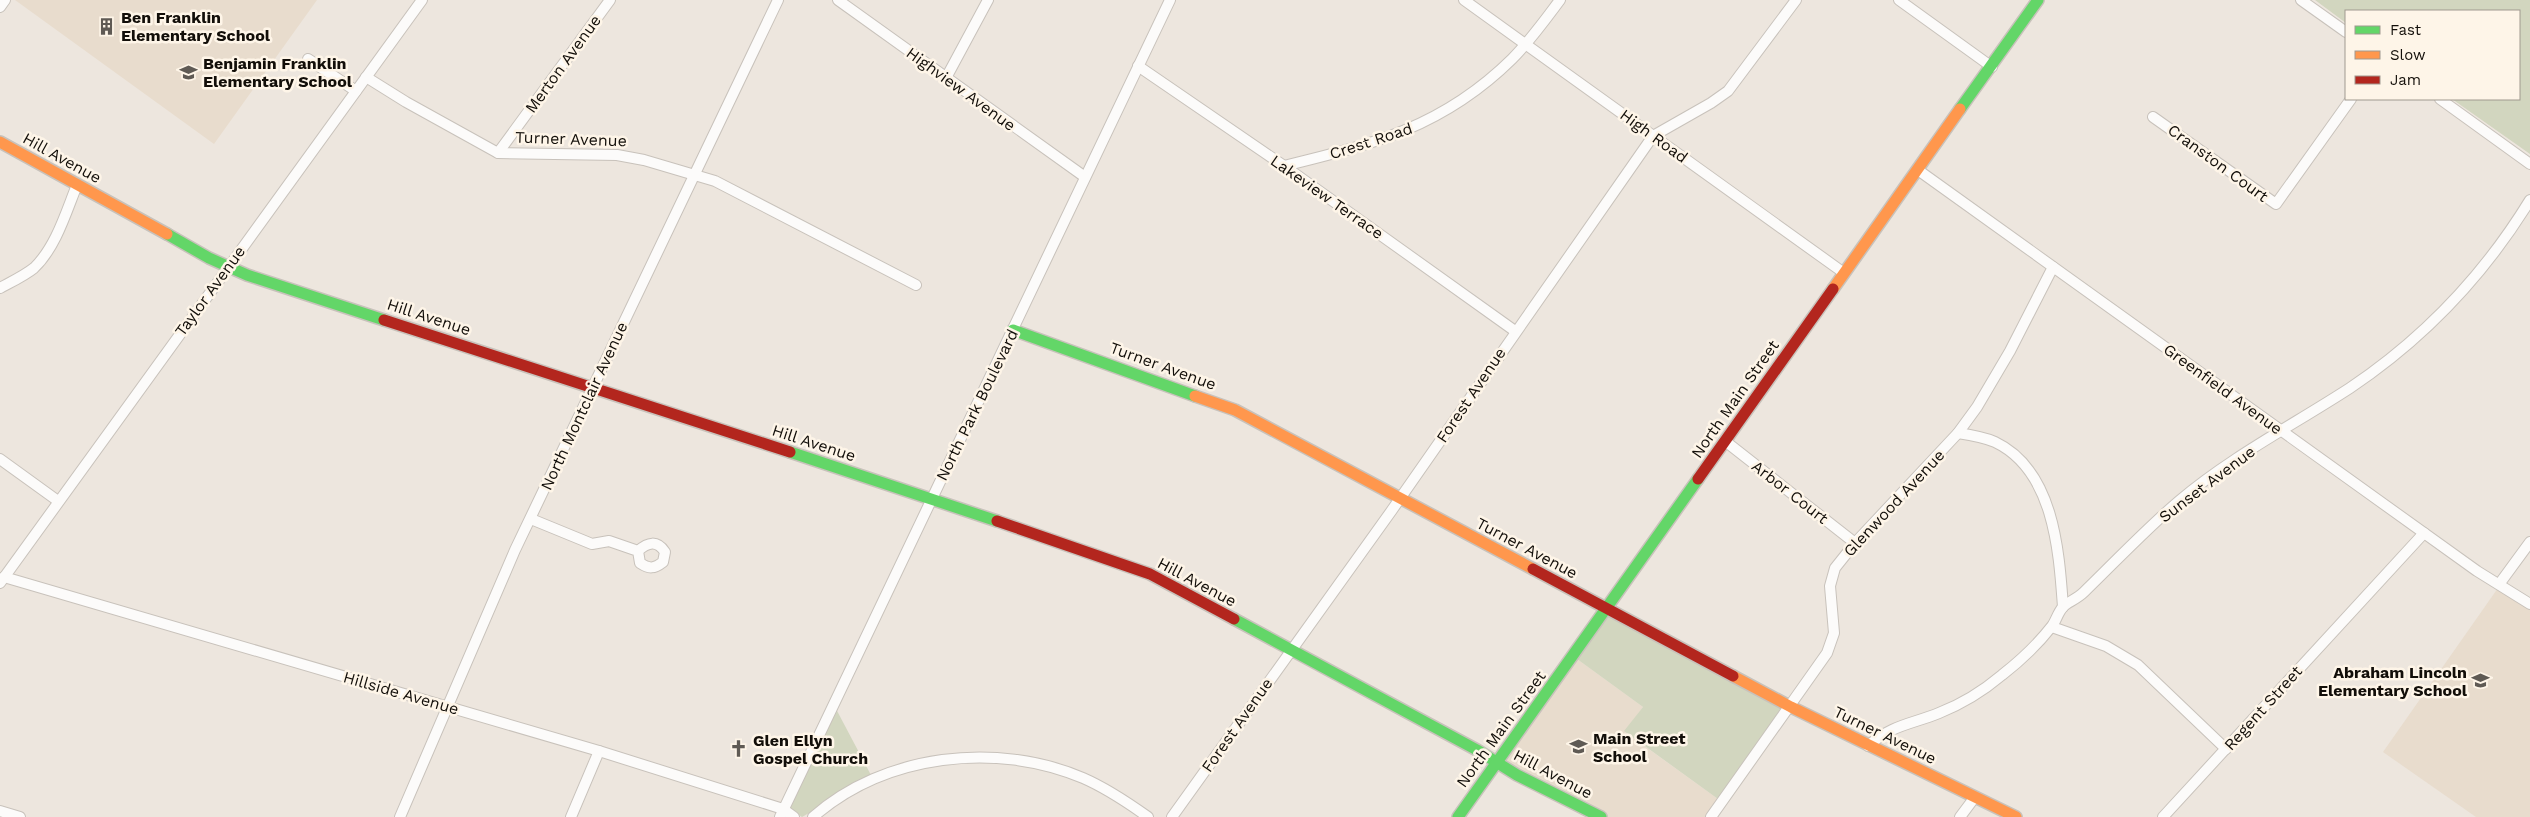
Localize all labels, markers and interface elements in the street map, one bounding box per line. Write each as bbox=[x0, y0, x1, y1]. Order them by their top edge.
place label: Ben Franklin Elementary School bbox=[121, 8, 271, 45]
legend bbox=[2345, 10, 2520, 100]
street label: Merton Avenue bbox=[521, 11, 605, 117]
building icon: Ben Franklin Elementary School bbox=[97, 16, 117, 36]
text: Fast bbox=[2390, 21, 2422, 39]
street label: Highview Avenue bbox=[903, 43, 1019, 135]
text: Slow bbox=[2390, 46, 2426, 64]
place label: Benjamin Franklin Elementary School bbox=[203, 54, 353, 91]
school or university icon: Benjamin Franklin Elementary School bbox=[179, 62, 199, 82]
text: Jam bbox=[2390, 71, 2421, 89]
street label: High Road bbox=[1616, 105, 1692, 167]
street label: Crest Road bbox=[1327, 119, 1415, 163]
street label: Cranston Court bbox=[2164, 120, 2272, 206]
street label: Turner Avenue bbox=[515, 128, 627, 150]
street label: Hill Avenue bbox=[20, 129, 104, 187]
street label: Lakeview Terrace bbox=[1267, 151, 1387, 243]
street label: Taylor Avenue bbox=[171, 242, 249, 340]
street label: Hill Avenue bbox=[385, 295, 473, 339]
street label: North Montclair Avenue bbox=[537, 319, 631, 493]
street label: North Park Boulevard bbox=[932, 326, 1022, 484]
street label: North Main Street bbox=[1687, 336, 1783, 462]
street label: Turner Avenue bbox=[1107, 338, 1219, 394]
street label: Greenfield Avenue bbox=[2160, 340, 2286, 438]
street label: Forest Avenue bbox=[1432, 344, 1510, 446]
street label: Hill Avenue bbox=[770, 421, 858, 465]
street label: Sunset Avenue bbox=[2155, 442, 2259, 526]
street label: Glenwood Avenue bbox=[1840, 446, 1948, 560]
street label: Arbor Court bbox=[1748, 456, 1832, 528]
street label: Turner Avenue bbox=[1473, 513, 1581, 583]
street label: Hill Avenue bbox=[1154, 553, 1240, 611]
street label: Regent Street bbox=[2220, 662, 2306, 754]
place label: Abraham Lincoln Elementary School bbox=[2318, 663, 2468, 700]
street label: Hillside Avenue bbox=[341, 667, 461, 719]
street label: North Main Street bbox=[1452, 667, 1550, 791]
school or university icon: Abraham Lincoln Elementary School bbox=[2471, 671, 2491, 691]
street label: Forest Avenue bbox=[1198, 674, 1276, 776]
street label: Turner Avenue bbox=[1831, 702, 1939, 768]
place label: Main Street School bbox=[1593, 729, 1685, 766]
place label: Glen Ellyn Gospel Church bbox=[753, 731, 868, 768]
school or university icon: Main Street School bbox=[1569, 737, 1589, 757]
church icon: Glen Ellyn Gospel Church bbox=[729, 739, 749, 759]
street label: Hill Avenue bbox=[1510, 745, 1596, 803]

